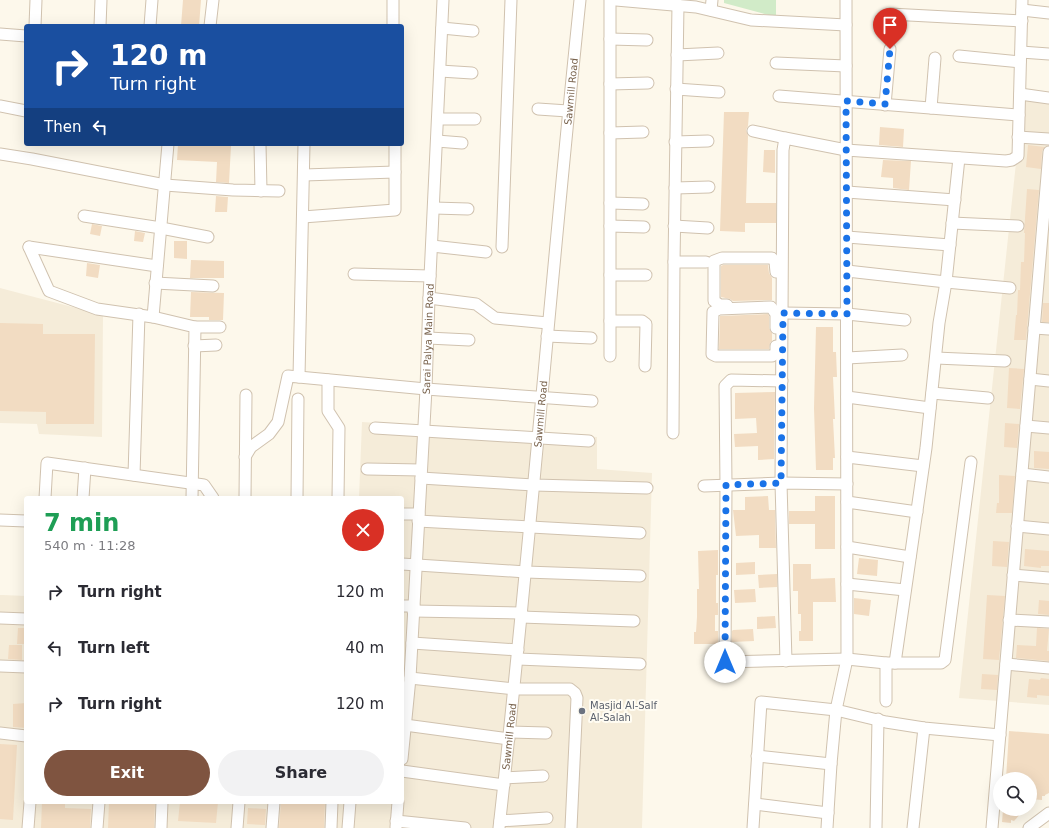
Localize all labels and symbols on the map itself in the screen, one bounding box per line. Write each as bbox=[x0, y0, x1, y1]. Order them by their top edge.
pin bbox=[873, 8, 907, 49]
street label: Sawmill Road bbox=[562, 58, 580, 125]
street label: Sarai Palya Main Road bbox=[421, 283, 436, 395]
street label: Sawmill Road bbox=[532, 380, 549, 448]
position arrow bbox=[704, 641, 746, 683]
place label: Masjid Al-Salf Al-Salah bbox=[590, 700, 658, 723]
street label: Sawmill Road bbox=[500, 703, 518, 771]
marker: Masjid Al-Salf Al-Salah bbox=[577, 706, 587, 716]

